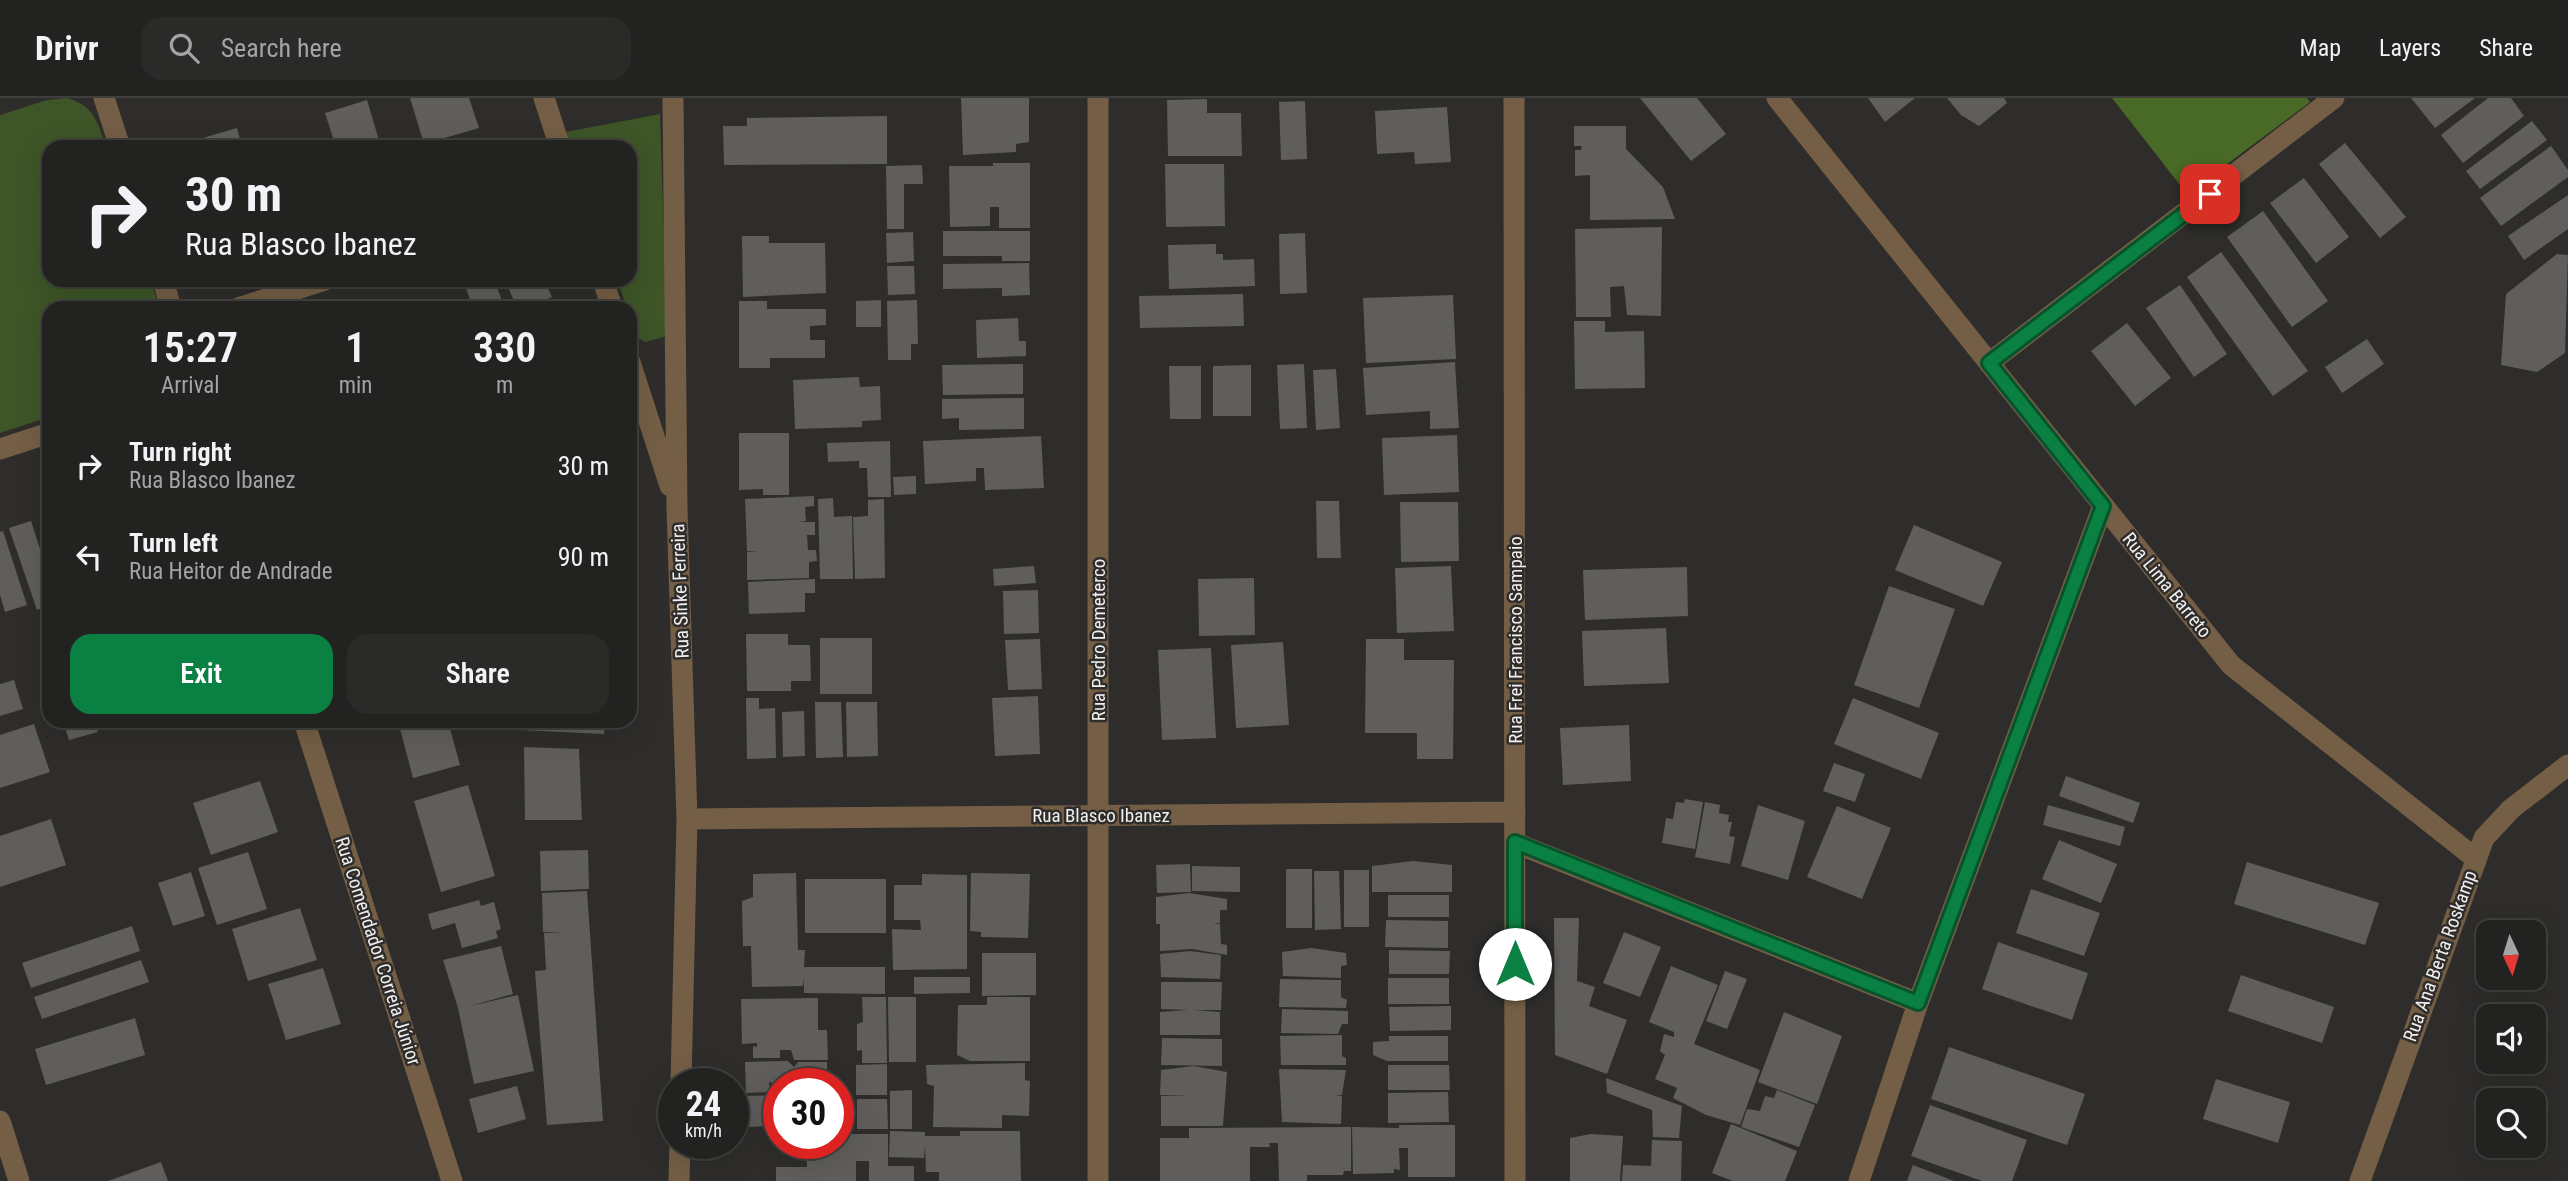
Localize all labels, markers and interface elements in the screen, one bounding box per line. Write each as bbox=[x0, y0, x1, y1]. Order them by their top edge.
search box bbox=[141, 17, 631, 80]
text: Drivr bbox=[35, 29, 99, 68]
icon: search bbox=[165, 29, 203, 67]
text: Search here bbox=[221, 33, 342, 63]
text: Map bbox=[2300, 34, 2341, 62]
text: Layers bbox=[2379, 34, 2441, 62]
text: Share bbox=[2479, 34, 2533, 62]
pin bbox=[2180, 164, 2240, 224]
text: 30 m bbox=[185, 166, 282, 223]
icon: right bbox=[70, 168, 161, 259]
icon: arrive bbox=[2191, 175, 2229, 213]
text: Rua Blasco Ibanez bbox=[185, 225, 417, 263]
text: 15:27 bbox=[143, 323, 238, 372]
text: 1 bbox=[345, 323, 366, 372]
text: 330 bbox=[473, 323, 536, 372]
text: Arrival bbox=[161, 372, 220, 399]
text: min bbox=[339, 372, 372, 399]
text: m bbox=[496, 372, 513, 399]
text: Turn right bbox=[129, 437, 231, 467]
icon: right bbox=[70, 447, 108, 485]
text: 30 m bbox=[558, 451, 609, 481]
text: Rua Blasco Ibanez bbox=[129, 467, 296, 494]
street label: Rua Sinke Ferreira bbox=[666, 523, 694, 659]
text: Turn left bbox=[129, 528, 218, 558]
street label: Rua Lima Barreto bbox=[2118, 528, 2216, 642]
street label: Rua Frei Francisco Sampaio bbox=[1504, 536, 1527, 744]
icon: left bbox=[70, 538, 108, 576]
text: 90 m bbox=[558, 542, 609, 572]
text: Rua Heitor de Andrade bbox=[129, 558, 332, 585]
street label: Rua Pedro Demeterco bbox=[1087, 559, 1110, 721]
button: Exit bbox=[70, 634, 333, 714]
button: Share bbox=[347, 634, 609, 714]
street label: Rua Blasco Ibanez bbox=[1032, 804, 1170, 827]
street label: Rua Comendador Correia Júnior bbox=[330, 834, 426, 1068]
street label: Rua Ana Berta Roskamp bbox=[2398, 867, 2482, 1045]
north arrow bbox=[2476, 920, 2546, 990]
map controls bbox=[2476, 920, 2546, 1158]
position arrow bbox=[1478, 927, 1552, 1001]
button: sound bbox=[2476, 1004, 2546, 1074]
speed limit sign: 30 bbox=[763, 1068, 854, 1159]
text: 24 bbox=[686, 1084, 721, 1125]
button: search bbox=[2476, 1088, 2546, 1158]
text: km/h bbox=[685, 1120, 722, 1141]

